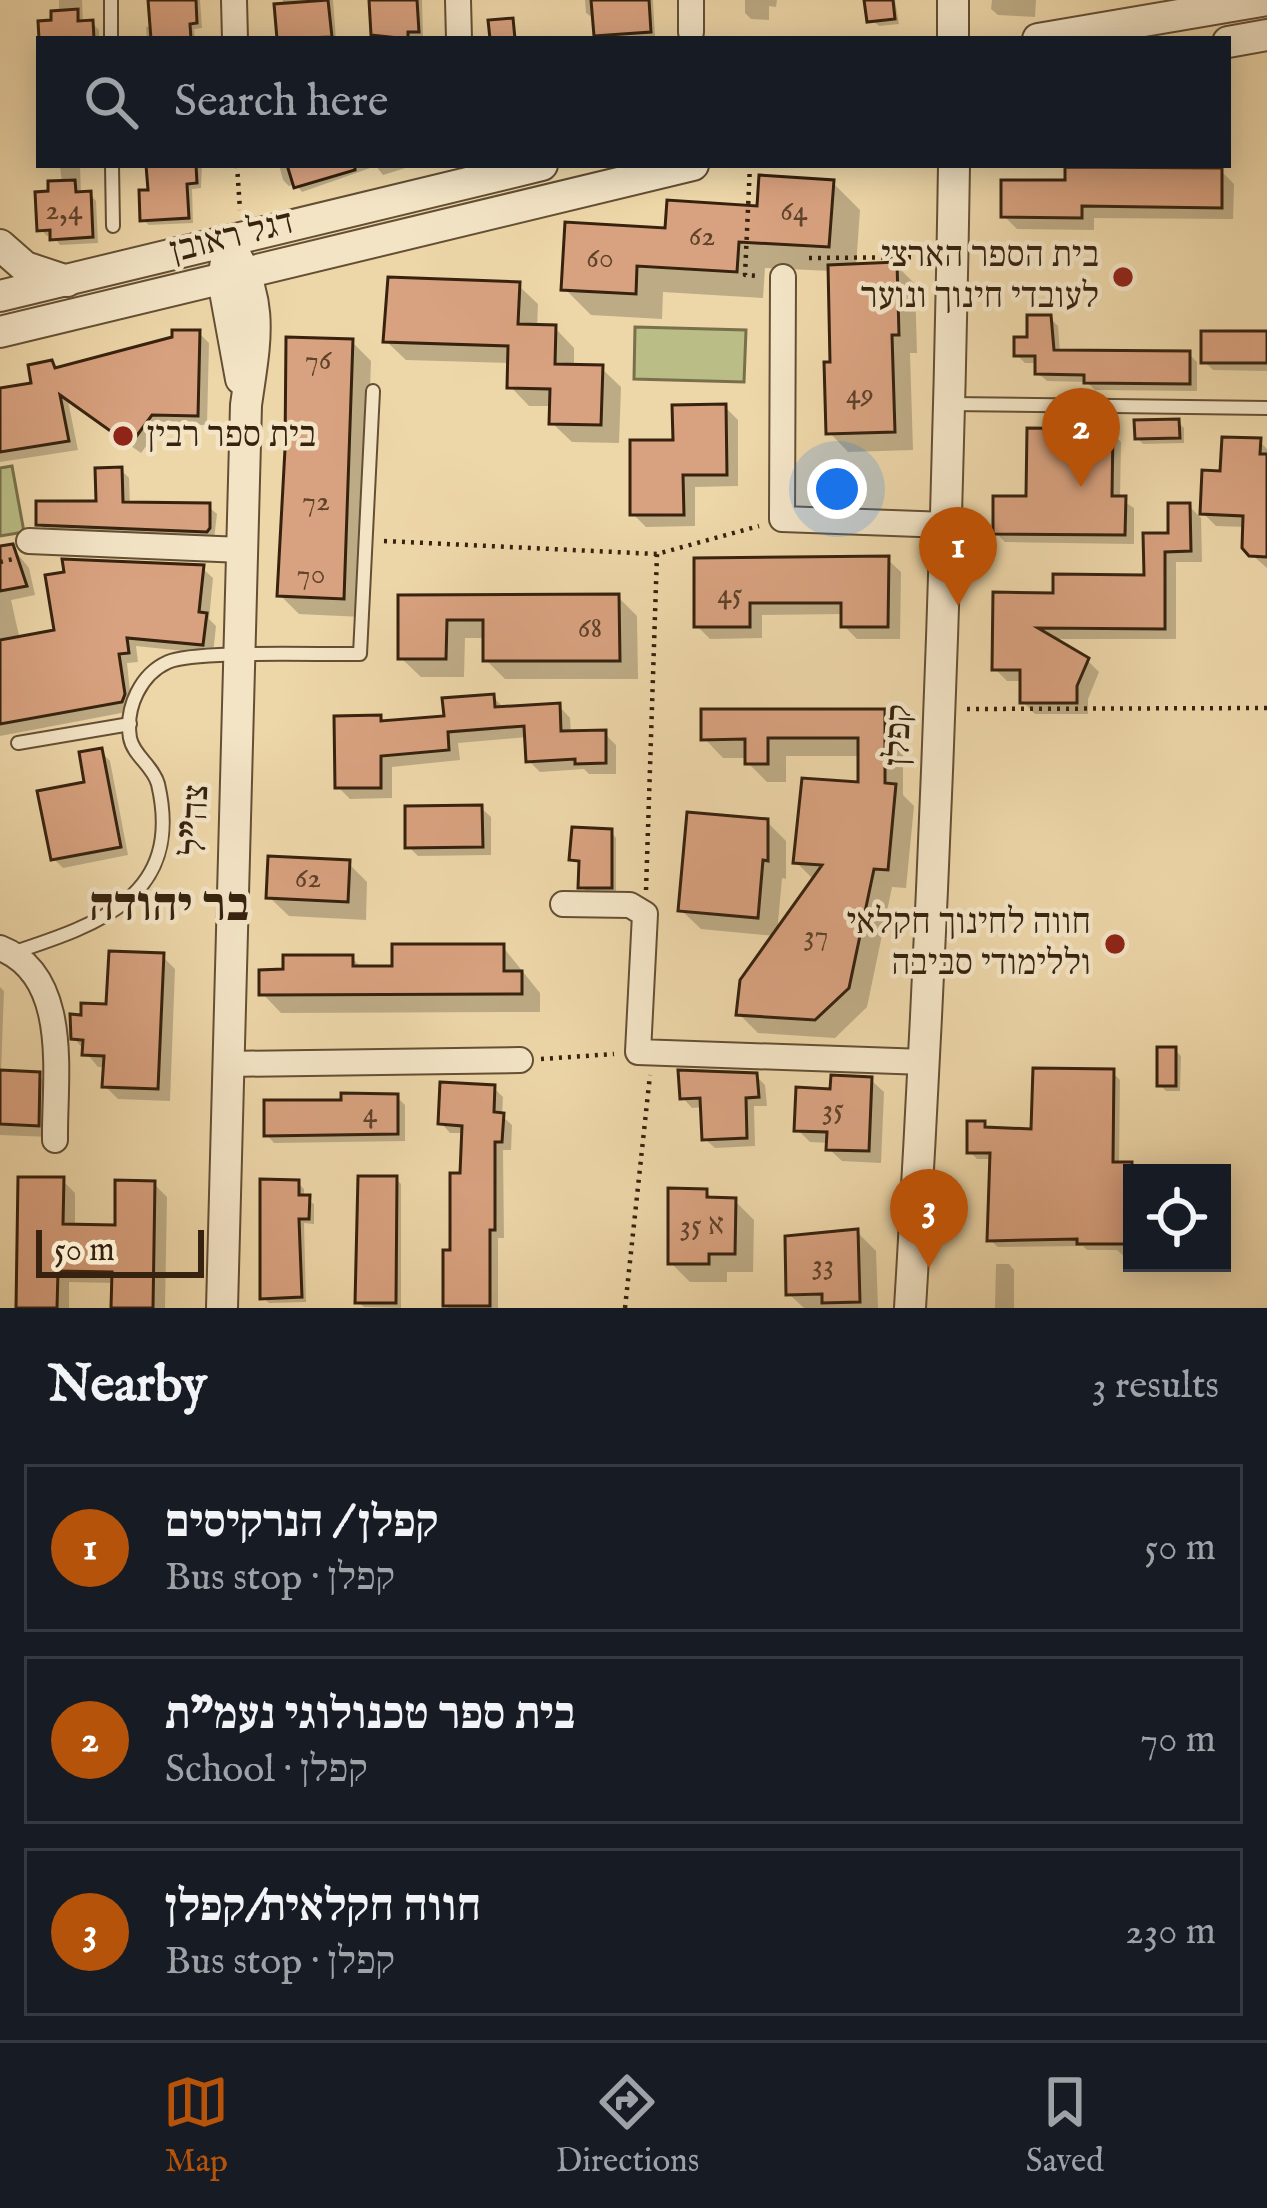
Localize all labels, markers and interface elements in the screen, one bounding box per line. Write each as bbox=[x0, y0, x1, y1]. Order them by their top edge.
search box bbox=[36, 36, 1231, 168]
icon: search bbox=[78, 69, 144, 135]
text: Search here bbox=[174, 74, 388, 131]
house number: 2,4 bbox=[45, 192, 83, 230]
house number: 64 bbox=[780, 193, 808, 231]
street label: דגל ראובן bbox=[166, 199, 298, 275]
house number: 62 bbox=[689, 218, 715, 256]
place label: בית הספר הארצי לעובדי חינוך ונוער bbox=[861, 233, 1099, 320]
house number: 60 bbox=[586, 240, 614, 278]
marker: בית הספר הארצי לעובדי חינוך ונוער bbox=[1110, 264, 1136, 290]
house number: 76 bbox=[305, 342, 333, 380]
house number: 49 bbox=[846, 376, 874, 414]
pin: 2 bbox=[1042, 388, 1120, 487]
place label: בית ספר רבין bbox=[147, 413, 316, 459]
marker: בית ספר רבין bbox=[110, 423, 136, 449]
your location bbox=[807, 459, 867, 519]
house number: 72 bbox=[302, 483, 330, 521]
pin: 1 bbox=[919, 507, 997, 606]
house number: 70 bbox=[297, 556, 325, 594]
house number: 45 bbox=[717, 576, 743, 614]
house number: 68 bbox=[578, 610, 602, 648]
street label: קפלן bbox=[875, 703, 923, 767]
street label: צה"ל bbox=[172, 783, 220, 857]
house number: 62 bbox=[295, 860, 321, 898]
district label: בר יהודה bbox=[89, 877, 249, 937]
place label: חווה לחינוך חקלאי וללימודי סביבה bbox=[847, 900, 1091, 987]
house number: 37 bbox=[803, 917, 829, 955]
marker: חווה לחינוך חקלאי וללימודי סביבה bbox=[1102, 931, 1128, 957]
house number: 35 bbox=[822, 1091, 844, 1129]
house number: 4 bbox=[363, 1095, 378, 1133]
map controls bbox=[1123, 1164, 1231, 1272]
button: locate bbox=[1123, 1164, 1231, 1272]
pin: 3 bbox=[890, 1169, 968, 1268]
house number: 35 א bbox=[680, 1207, 724, 1245]
scale bar bbox=[36, 1224, 204, 1277]
text: 50 m bbox=[54, 1230, 115, 1272]
house number: 33 bbox=[812, 1246, 834, 1284]
text: Nearby bbox=[48, 1354, 207, 1419]
text: 3 results bbox=[1092, 1362, 1219, 1411]
text: קפלן / הנרקיסים bbox=[165, 1495, 438, 1552]
text: 1 bbox=[83, 1524, 97, 1573]
text: 50 m bbox=[1144, 1524, 1216, 1573]
text: Bus stop · קפלן bbox=[165, 1554, 395, 1603]
text: בית ספר טכנולוגי נעמ"ת bbox=[165, 1687, 575, 1744]
text: 2 bbox=[81, 1716, 99, 1765]
text: 70 m bbox=[1140, 1716, 1216, 1765]
text: School · קפלן bbox=[165, 1746, 368, 1795]
text: חווה חקלאית/קפלן bbox=[165, 1879, 481, 1936]
text: 3 bbox=[83, 1908, 97, 1957]
text: 230 m bbox=[1125, 1908, 1216, 1957]
text: Bus stop · קפלן bbox=[165, 1938, 395, 1987]
tab: Map bbox=[163, 2069, 229, 2183]
tab: Directions bbox=[556, 2069, 699, 2183]
tab: Saved bbox=[1026, 2069, 1104, 2183]

